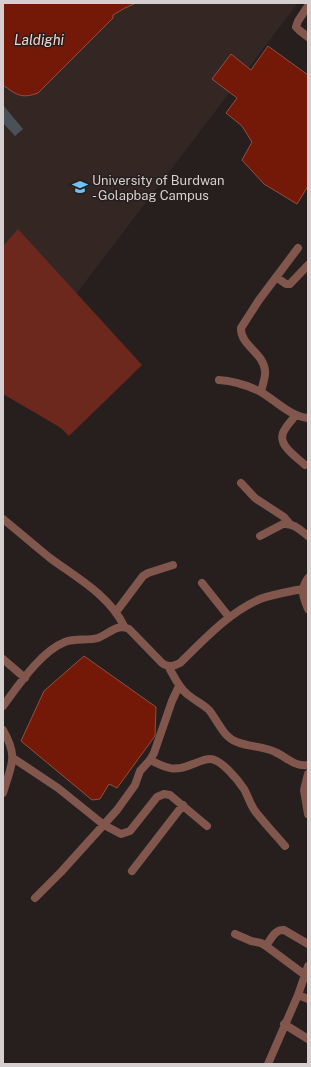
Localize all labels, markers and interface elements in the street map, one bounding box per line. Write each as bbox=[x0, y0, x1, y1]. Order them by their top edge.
water label: Laldighi bbox=[14, 32, 65, 48]
place label: University of Burdwan - Golapbag Campus bbox=[92, 173, 225, 203]
school or university icon: University of Burdwan - Golapbag Campus bbox=[71, 178, 89, 196]

